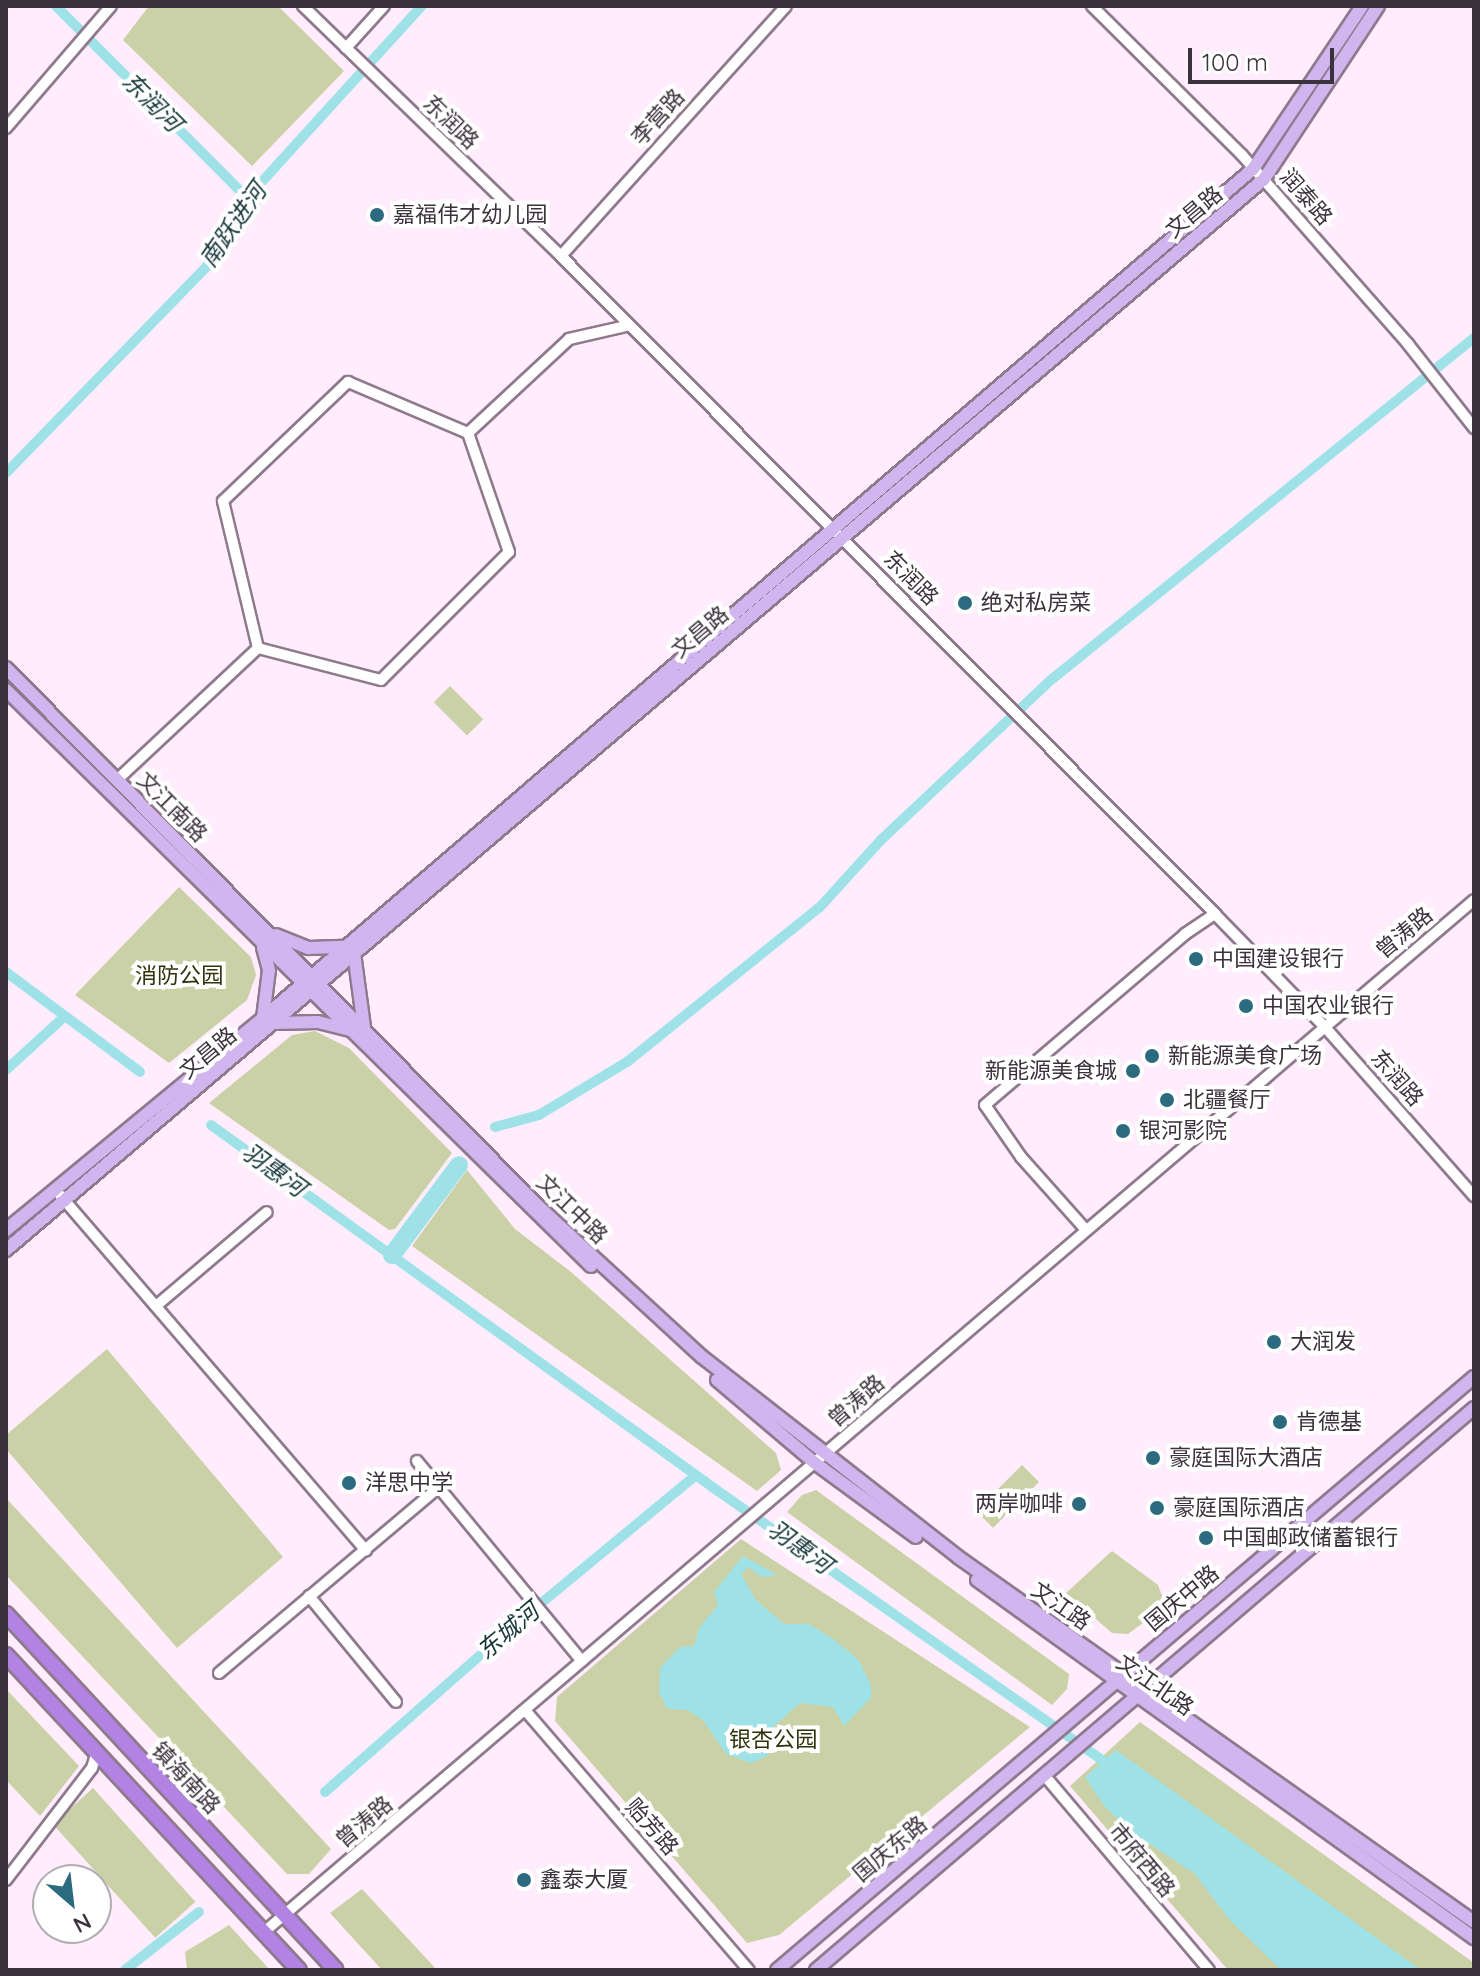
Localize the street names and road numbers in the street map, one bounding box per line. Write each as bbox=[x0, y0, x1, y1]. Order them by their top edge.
street label: 李营路 bbox=[626, 84, 690, 150]
street label: 东润路 bbox=[418, 90, 484, 154]
street label: 润泰路 bbox=[1274, 163, 1338, 231]
street label: 文昌路 bbox=[1160, 181, 1228, 243]
street label: 东润路 bbox=[878, 545, 944, 611]
street label: 文昌路 bbox=[666, 601, 734, 663]
street label: 文江南路 bbox=[132, 767, 212, 847]
street label: 曾涛路 bbox=[1370, 902, 1438, 964]
street label: 文昌路 bbox=[174, 1022, 242, 1084]
street label: 东润路 bbox=[1365, 1044, 1429, 1112]
street label: 文江中路 bbox=[531, 1169, 613, 1249]
street label: 曾涛路 bbox=[822, 1369, 890, 1433]
street label: 国庆中路 bbox=[1140, 1560, 1224, 1636]
street label: 文江路 bbox=[1026, 1576, 1096, 1636]
street label: 文江北路 bbox=[1111, 1649, 1199, 1721]
street label: 镇海南路 bbox=[146, 1737, 226, 1819]
street label: 曾涛路 bbox=[330, 1791, 398, 1853]
street label: 贻芳路 bbox=[620, 1793, 684, 1861]
street label: 国庆东路 bbox=[848, 1811, 932, 1887]
street label: 市府西路 bbox=[1104, 1818, 1180, 1902]

